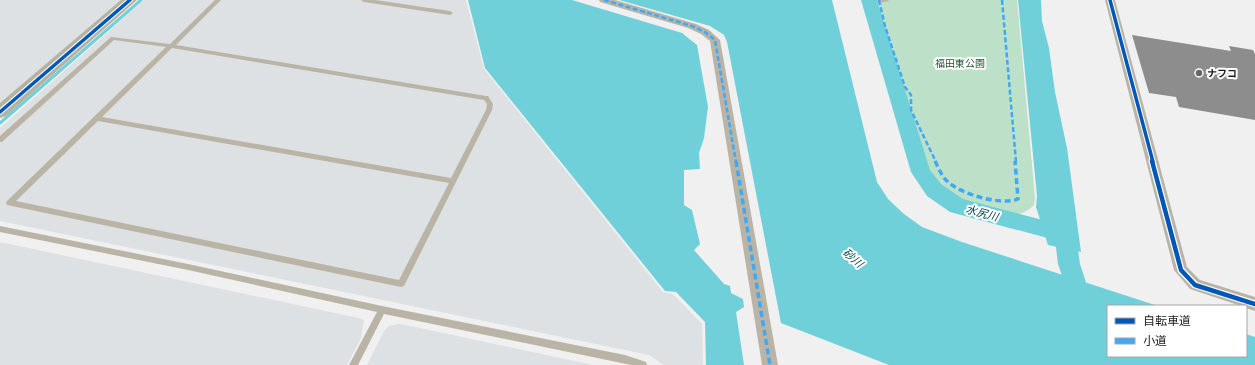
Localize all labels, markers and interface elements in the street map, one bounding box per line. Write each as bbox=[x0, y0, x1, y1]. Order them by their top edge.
park label: 福田東公園 bbox=[935, 57, 985, 70]
place label: ナフコ bbox=[1207, 67, 1237, 80]
marker: ナフコ bbox=[1194, 68, 1204, 78]
water label: 水尻川 bbox=[964, 202, 1001, 224]
water label: 砂川 bbox=[840, 246, 867, 271]
legend bbox=[1107, 305, 1247, 357]
text: 自転車道 bbox=[1143, 313, 1191, 329]
text: 小道 bbox=[1143, 333, 1167, 349]

